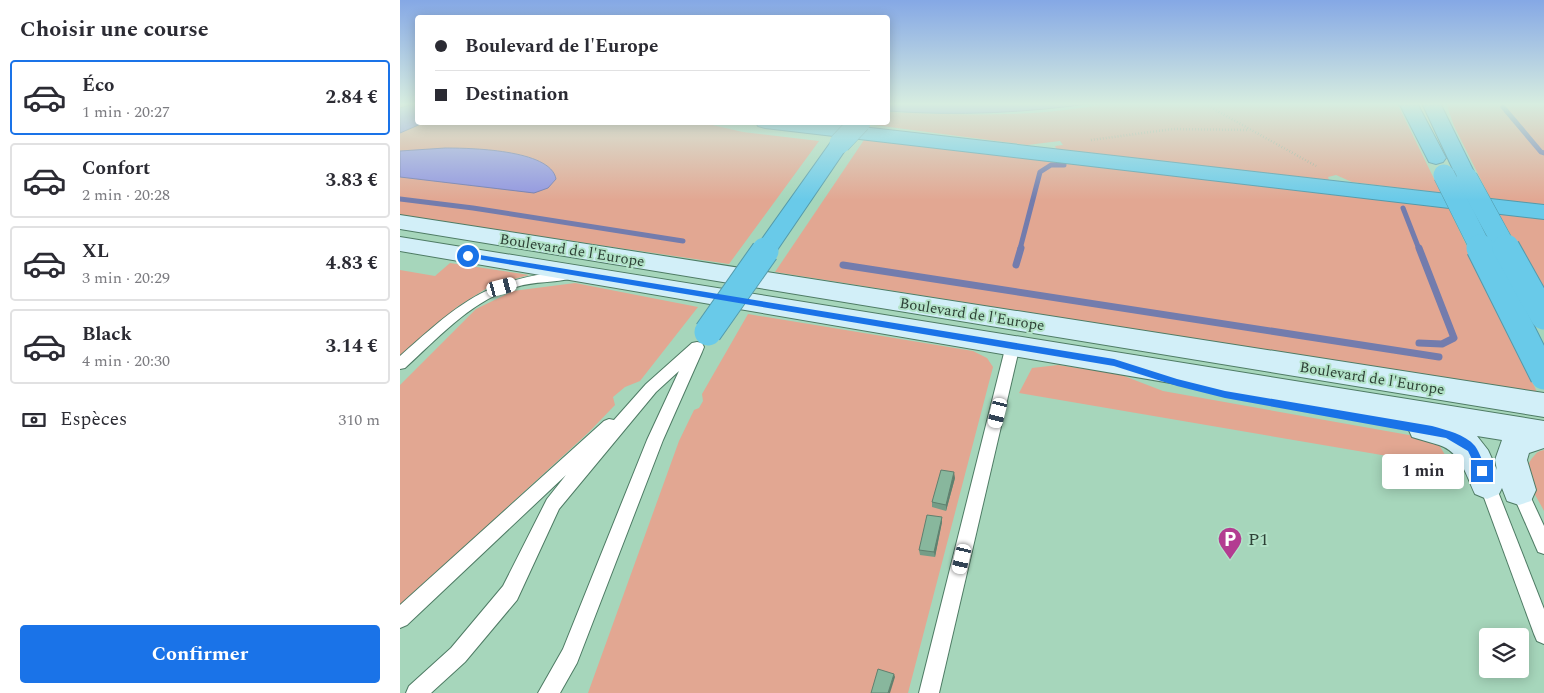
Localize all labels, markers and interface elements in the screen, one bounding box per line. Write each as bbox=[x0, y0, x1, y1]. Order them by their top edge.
text: Choisir une course bbox=[20, 13, 209, 46]
text: Boulevard de l'Europe bbox=[465, 32, 658, 61]
text: Éco bbox=[82, 71, 114, 100]
icon: car bbox=[22, 75, 67, 120]
text: Destination bbox=[465, 80, 569, 109]
text: 2.84 € bbox=[326, 83, 378, 112]
text: 1 min · 20:27 bbox=[82, 100, 170, 124]
text: Confort bbox=[82, 154, 150, 183]
icon: car bbox=[22, 158, 67, 203]
text: 3.83 € bbox=[326, 166, 378, 195]
text: 2 min · 20:28 bbox=[82, 183, 170, 207]
street label: Boulevard de l'Europe bbox=[498, 228, 646, 273]
text: XL bbox=[82, 237, 109, 266]
icon: car bbox=[22, 241, 67, 286]
route start bbox=[457, 245, 479, 267]
text: 4.83 € bbox=[326, 249, 378, 278]
text: 3 min · 20:29 bbox=[82, 266, 170, 290]
car bbox=[485, 276, 518, 298]
street label: Boulevard de l'Europe bbox=[898, 292, 1046, 337]
text: Black bbox=[82, 320, 132, 349]
icon: car bbox=[22, 324, 67, 369]
text: 3.14 € bbox=[326, 332, 378, 361]
text: 4 min · 20:30 bbox=[82, 349, 170, 373]
street label: Boulevard de l'Europe bbox=[1298, 356, 1446, 401]
car bbox=[987, 397, 1008, 429]
text: Espèces bbox=[60, 405, 127, 434]
icon: cash bbox=[20, 406, 48, 434]
text: 310 m bbox=[338, 408, 380, 432]
callout: 1 min bbox=[1382, 454, 1464, 488]
text: 1 min bbox=[1402, 459, 1444, 483]
route end bbox=[1471, 460, 1493, 482]
parking icon: P1 bbox=[1217, 526, 1243, 560]
place label: P1 bbox=[1248, 526, 1268, 553]
car bbox=[951, 543, 972, 575]
button: Confirmer bbox=[20, 625, 380, 683]
map controls bbox=[1479, 628, 1529, 678]
button: layers bbox=[1479, 628, 1529, 678]

